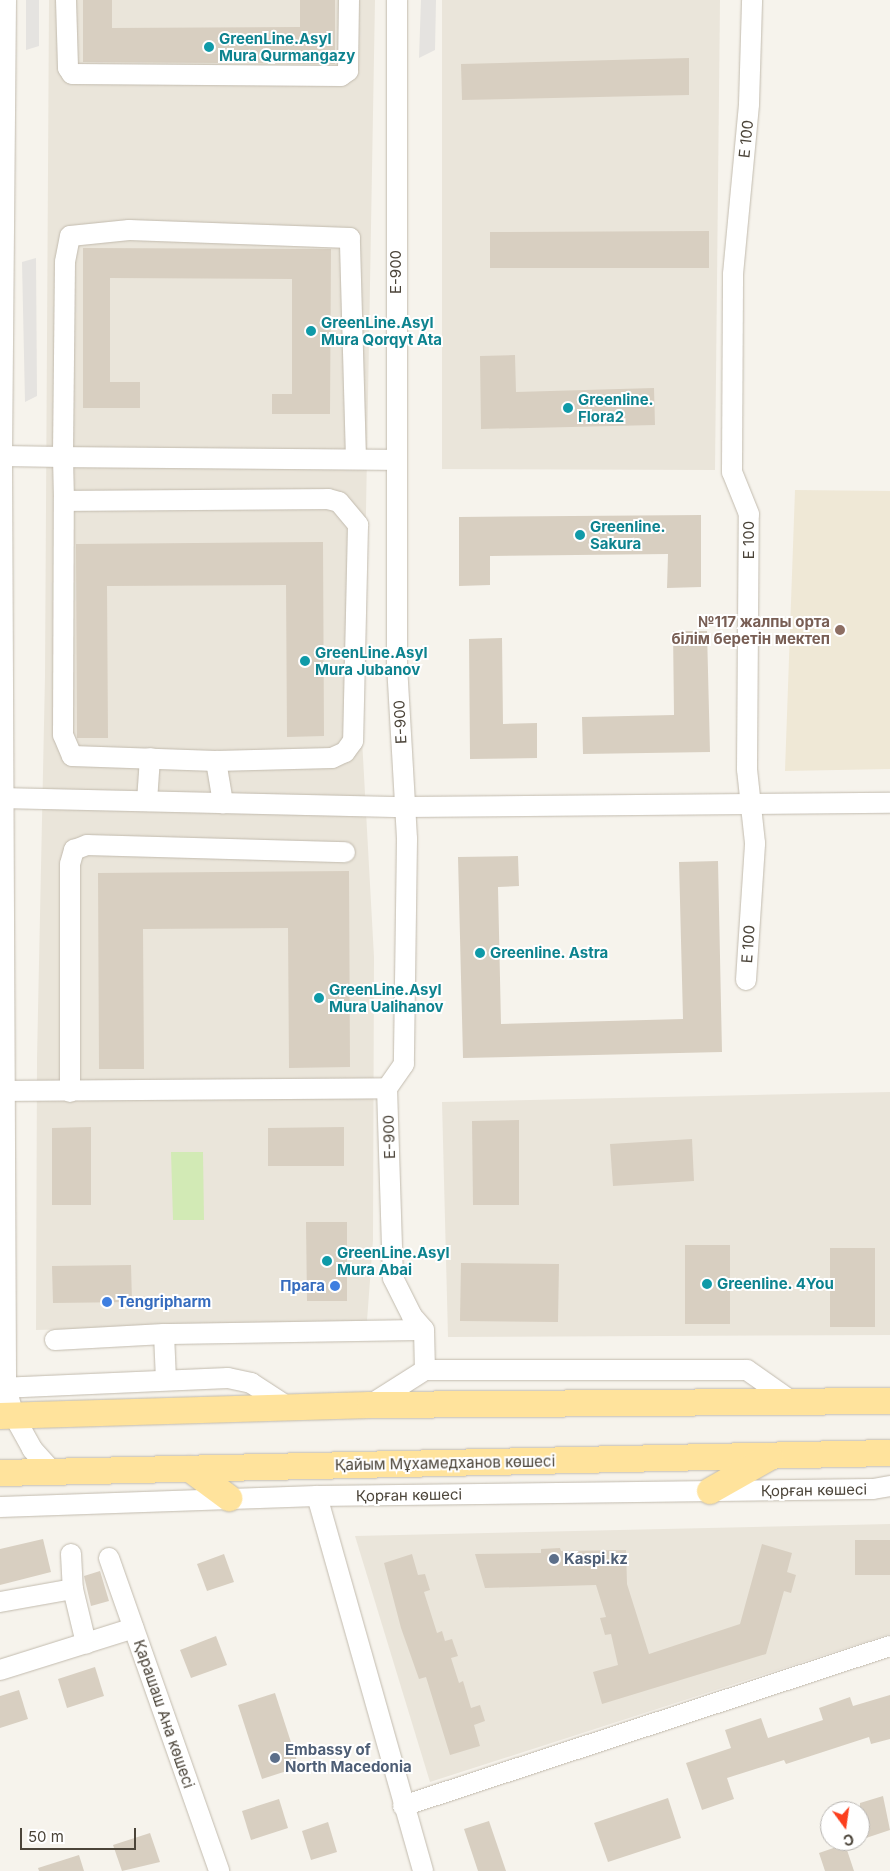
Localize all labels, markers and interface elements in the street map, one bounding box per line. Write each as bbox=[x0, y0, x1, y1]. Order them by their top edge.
place label: GreenLine.Asyl Mura Qurmangazy bbox=[219, 29, 355, 64]
marker: GreenLine.Asyl Mura Qurmangazy bbox=[203, 41, 215, 53]
street label: E 100 bbox=[735, 119, 757, 159]
street label: E-900 bbox=[387, 250, 405, 294]
place label: GreenLine.Asyl Mura Qorqyt Ata bbox=[321, 313, 442, 348]
marker: GreenLine.Asyl Mura Qorqyt Ata bbox=[305, 325, 317, 337]
place label: Greenline. Flora2 bbox=[578, 390, 654, 425]
marker: Greenline. Flora2 bbox=[562, 402, 574, 414]
place label: Greenline. Sakura bbox=[590, 517, 666, 552]
street label: E 100 bbox=[740, 521, 758, 559]
marker: Greenline. Sakura bbox=[574, 529, 586, 541]
place label: №117 жалпы орта білім беретін мектеп bbox=[671, 612, 830, 647]
marker: №117 жалпы орта білім беретін мектеп bbox=[834, 624, 846, 636]
place label: GreenLine.Asyl Mura Jubanov bbox=[315, 643, 428, 678]
marker: GreenLine.Asyl Mura Jubanov bbox=[299, 655, 311, 667]
street label: E-900 bbox=[390, 699, 410, 745]
street label: E 100 bbox=[738, 924, 758, 964]
place label: Greenline. Astra bbox=[490, 944, 609, 962]
marker: Greenline. Astra bbox=[474, 947, 486, 959]
place label: GreenLine.Asyl Mura Ualihanov bbox=[329, 980, 444, 1015]
marker: GreenLine.Asyl Mura Ualihanov bbox=[313, 992, 325, 1004]
street label: E-900 bbox=[379, 1115, 399, 1159]
place label: GreenLine.Asyl Mura Abai bbox=[337, 1243, 450, 1278]
marker: GreenLine.Asyl Mura Abai bbox=[321, 1255, 333, 1267]
place label: Greenline. 4You bbox=[717, 1275, 834, 1293]
place label: Прага bbox=[280, 1277, 325, 1295]
marker: Greenline. 4You bbox=[701, 1278, 713, 1290]
marker: Прага bbox=[329, 1280, 341, 1292]
place label: Tengripharm bbox=[117, 1293, 211, 1311]
marker: Tengripharm bbox=[101, 1296, 113, 1308]
street label: Қайым Мұхамедханов көшесі bbox=[335, 1452, 555, 1474]
street label: Қорған көшесі bbox=[761, 1480, 867, 1500]
street label: Қорған көшесі bbox=[356, 1485, 462, 1505]
place label: Kaspi.kz bbox=[564, 1550, 628, 1568]
marker: Kaspi.kz bbox=[548, 1553, 560, 1565]
street label: Қарашаш Ана көшесі bbox=[130, 1637, 198, 1791]
place label: Embassy of North Macedonia bbox=[285, 1740, 412, 1775]
marker: Embassy of North Macedonia bbox=[269, 1752, 281, 1764]
north arrow bbox=[820, 1801, 870, 1851]
scale bar bbox=[22, 1818, 139, 1850]
text: 50 m bbox=[28, 1827, 64, 1846]
text: С bbox=[841, 1831, 856, 1850]

